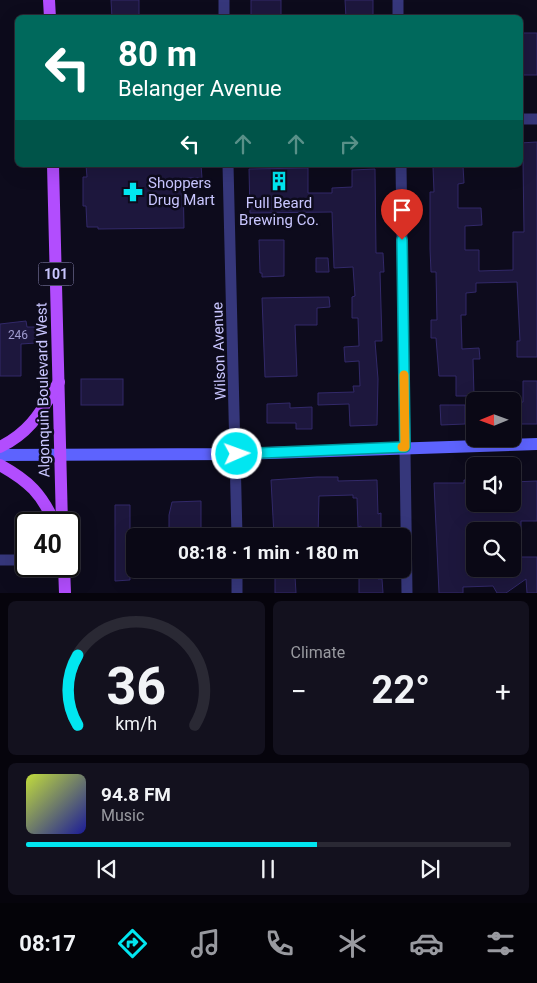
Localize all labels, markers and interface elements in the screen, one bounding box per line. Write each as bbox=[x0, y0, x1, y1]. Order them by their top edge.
text: 80 m bbox=[118, 34, 197, 75]
icon: left bbox=[35, 35, 100, 100]
text: Belanger Avenue bbox=[118, 76, 282, 101]
icon: left bbox=[176, 130, 204, 158]
icon: ahead bbox=[229, 130, 257, 158]
icon: ahead bbox=[282, 130, 310, 158]
icon: right bbox=[335, 130, 363, 158]
building icon: Full Beard Brewing Co. bbox=[268, 170, 290, 192]
place label: Shoppers Drug Mart bbox=[148, 174, 215, 209]
pharmacy icon: Shoppers Drug Mart bbox=[122, 181, 144, 203]
pin bbox=[381, 189, 423, 240]
place label: Full Beard Brewing Co. bbox=[239, 194, 319, 229]
icon: arrive bbox=[388, 196, 416, 224]
road number: 101 bbox=[38, 262, 74, 286]
street label: Algonquin Boulevard West bbox=[32, 302, 54, 478]
street label: Wilson Avenue bbox=[208, 302, 230, 400]
house number: 246 bbox=[8, 328, 28, 342]
north arrow bbox=[466, 392, 521, 448]
map controls bbox=[466, 392, 521, 577]
position arrow bbox=[210, 427, 262, 479]
button: sound bbox=[466, 457, 521, 512]
speed limit sign: 40 bbox=[15, 512, 80, 577]
button: search bbox=[466, 522, 521, 577]
text: 08:18 · 1 min · 180 m bbox=[178, 541, 359, 564]
text: Climate bbox=[291, 643, 345, 662]
text: 36 bbox=[106, 656, 166, 717]
text: 22° bbox=[372, 668, 430, 712]
text: − bbox=[291, 675, 307, 708]
text: + bbox=[495, 675, 511, 708]
text: km/h bbox=[115, 713, 157, 734]
text: 94.8 FM bbox=[101, 783, 171, 806]
text: Music bbox=[101, 806, 144, 825]
icon: previous bbox=[93, 855, 121, 883]
icon: pause bbox=[254, 855, 282, 883]
icon: next bbox=[416, 855, 444, 883]
icon: directions bbox=[115, 926, 150, 961]
icon: music bbox=[188, 926, 223, 961]
icon: phone bbox=[262, 926, 297, 961]
icon: climate bbox=[335, 926, 370, 961]
icon: car bbox=[409, 926, 444, 961]
icon: filters bbox=[483, 926, 518, 961]
text: 08:17 bbox=[19, 931, 76, 956]

